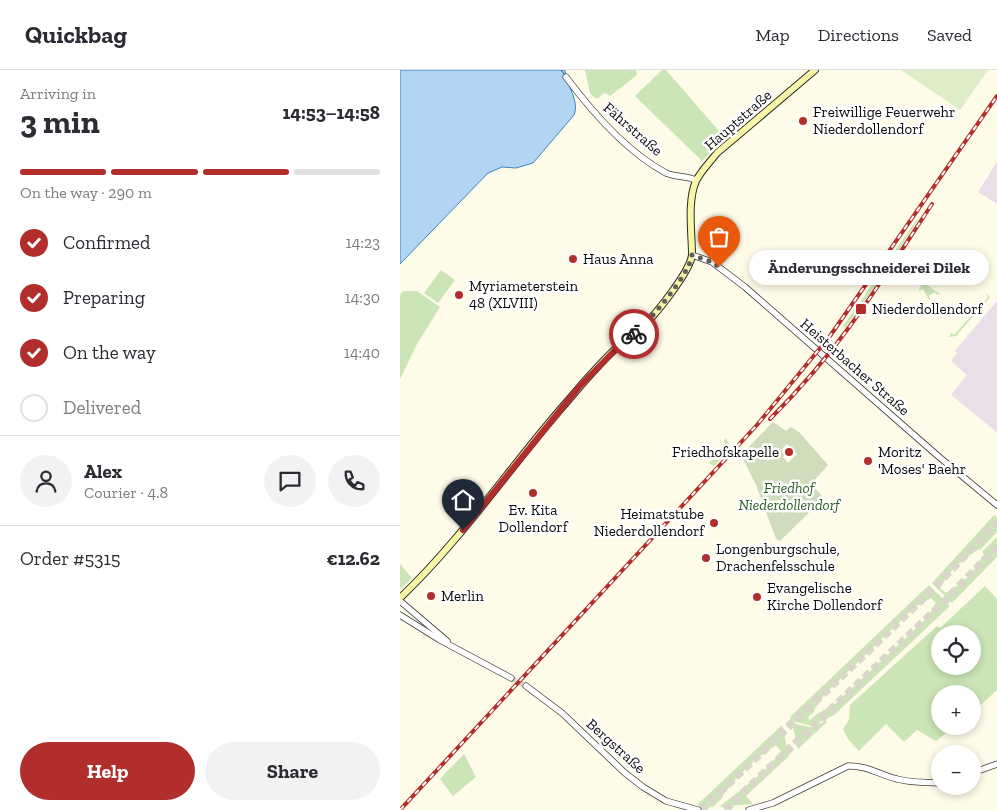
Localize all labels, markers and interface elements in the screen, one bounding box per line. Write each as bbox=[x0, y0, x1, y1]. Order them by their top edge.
text: Quickbag bbox=[25, 20, 127, 49]
text: Map bbox=[755, 24, 790, 46]
text: Directions bbox=[818, 24, 899, 46]
text: Saved bbox=[927, 24, 972, 46]
text: Arriving in bbox=[20, 84, 96, 103]
street label: Hauptstraße bbox=[701, 86, 775, 154]
street label: Fährstraße bbox=[600, 98, 666, 160]
text: 14:53–14:58 bbox=[283, 101, 380, 124]
text: 3 min bbox=[20, 103, 100, 141]
place label: Freiwillige Feuerwehr Niederdollendorf bbox=[813, 103, 955, 138]
marker: Freiwillige Feuerwehr Niederdollendorf bbox=[797, 115, 809, 127]
text: On the way · 290 m bbox=[20, 183, 152, 202]
pin bbox=[698, 216, 740, 267]
icon: bag bbox=[705, 223, 733, 251]
icon: check bbox=[20, 229, 48, 257]
text: Confirmed bbox=[63, 231, 150, 254]
text: 14:23 bbox=[346, 233, 380, 252]
place label: Haus Anna bbox=[583, 250, 654, 268]
callout: Änderungsschneiderei Dilek bbox=[749, 250, 989, 284]
marker: Haus Anna bbox=[567, 253, 579, 265]
text: Änderungsschneiderei Dilek bbox=[768, 258, 970, 277]
place label: Myriameterstein 48 (XLVIII) bbox=[469, 277, 578, 312]
icon: check bbox=[20, 284, 48, 312]
text: Preparing bbox=[63, 286, 145, 309]
text: 14:30 bbox=[345, 288, 380, 307]
marker: Myriameterstein 48 (XLVIII) bbox=[453, 289, 465, 301]
place label: Niederdollendorf bbox=[872, 300, 983, 318]
marker: Niederdollendorf bbox=[854, 302, 868, 316]
courier bbox=[609, 309, 659, 359]
street label: Heisterbacher Straße bbox=[797, 315, 913, 419]
icon: bike bbox=[620, 320, 648, 348]
icon: check bbox=[20, 339, 48, 367]
text: On the way bbox=[63, 341, 156, 364]
text: 14:40 bbox=[344, 343, 380, 362]
text: Delivered bbox=[63, 396, 141, 419]
place label: Friedhofskapelle bbox=[672, 443, 779, 461]
place label: Moritz 'Moses' Baehr bbox=[878, 443, 966, 478]
marker: Friedhofskapelle bbox=[783, 446, 795, 458]
button: person bbox=[20, 455, 72, 507]
button: chat bbox=[264, 455, 316, 507]
button: phone bbox=[328, 455, 380, 507]
marker: Moritz 'Moses' Baehr bbox=[862, 455, 874, 467]
text: Alex bbox=[84, 460, 122, 483]
pin bbox=[442, 479, 484, 530]
park label: Friedhof Niederdollendorf bbox=[738, 479, 842, 514]
text: Courier · 4.8 bbox=[84, 483, 168, 502]
icon: home bbox=[449, 486, 477, 514]
marker: Ev. Kita Dollendorf bbox=[527, 487, 539, 499]
place label: Ev. Kita Dollendorf bbox=[499, 501, 569, 536]
place label: Heimatstube Niederdollendorf bbox=[594, 505, 705, 540]
marker: Heimatstube Niederdollendorf bbox=[708, 517, 720, 529]
place label: Longenburgschule, Drachenfelsschule bbox=[716, 540, 840, 575]
text: Order #5315 bbox=[20, 547, 120, 570]
text: €12.62 bbox=[326, 547, 380, 570]
marker: Longenburgschule, Drachenfelsschule bbox=[700, 552, 712, 564]
place label: Evangelische Kirche Dollendorf bbox=[767, 579, 883, 614]
place label: Merlin bbox=[441, 587, 484, 605]
marker: Merlin bbox=[425, 590, 437, 602]
marker: Evangelische Kirche Dollendorf bbox=[751, 591, 763, 603]
map controls bbox=[931, 625, 981, 795]
button: locate bbox=[931, 625, 981, 675]
button: + bbox=[931, 685, 981, 735]
street label: Bergstraße bbox=[583, 715, 649, 777]
button: Help bbox=[20, 742, 195, 800]
button: Share bbox=[205, 742, 380, 800]
button: − bbox=[931, 745, 981, 795]

